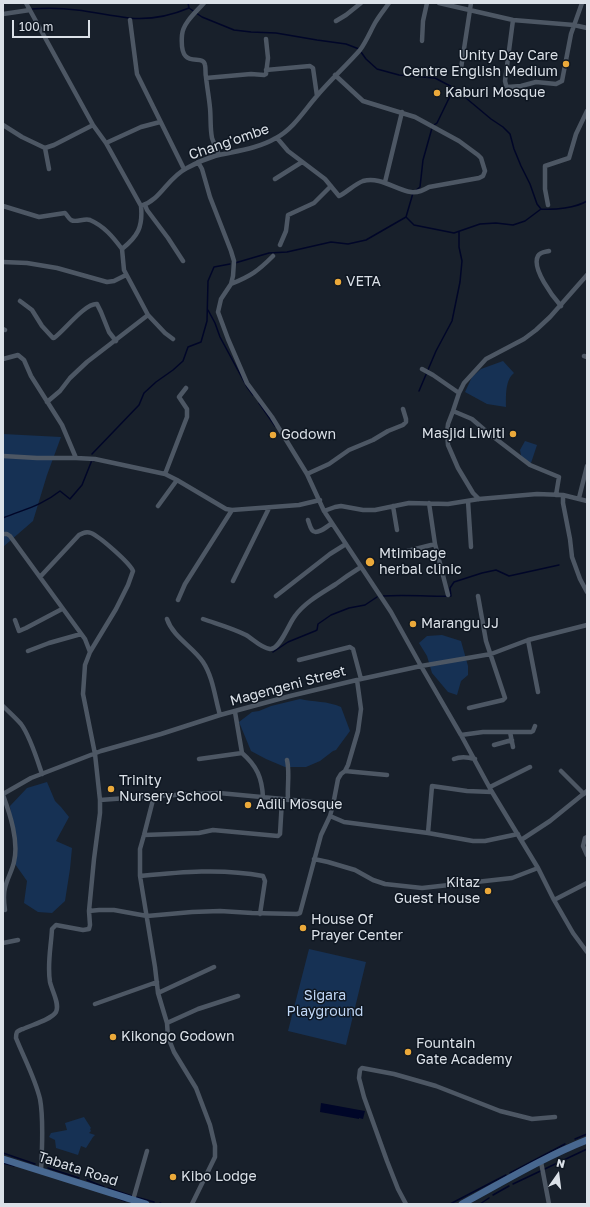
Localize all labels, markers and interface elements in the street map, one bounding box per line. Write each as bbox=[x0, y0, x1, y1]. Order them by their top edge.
scale bar bbox=[14, 12, 92, 38]
text: 100 m bbox=[19, 19, 53, 34]
place label: Unity Day Care Centre English Medium bbox=[402, 48, 558, 80]
marker: Unity Day Care Centre English Medium bbox=[561, 59, 571, 69]
place label: Kaburi Mosque bbox=[445, 85, 545, 101]
marker: Kaburi Mosque bbox=[432, 88, 442, 98]
street label: Chang'ombe bbox=[187, 120, 271, 164]
place label: VETA bbox=[346, 274, 381, 290]
marker: VETA bbox=[333, 277, 343, 287]
place label: Masjid Liwiti bbox=[422, 426, 505, 442]
place label: Godown bbox=[281, 427, 336, 443]
marker: Masjid Liwiti bbox=[508, 429, 518, 439]
marker: Godown bbox=[268, 430, 278, 440]
place label: Mtimbage herbal clinic bbox=[379, 546, 462, 578]
marker: Mtimbage herbal clinic bbox=[364, 556, 376, 568]
place label: Marangu JJ bbox=[421, 616, 499, 632]
marker: Marangu JJ bbox=[408, 619, 418, 629]
street label: Magengeni Street bbox=[228, 662, 348, 710]
place label: Trinity Nursery School bbox=[119, 773, 223, 806]
marker: Trinity Nursery School bbox=[106, 784, 116, 794]
place label: Adili Mosque bbox=[256, 797, 342, 813]
marker: Adili Mosque bbox=[243, 800, 253, 810]
place label: Kitaz Guest House bbox=[394, 875, 480, 908]
marker: Kitaz Guest House bbox=[483, 886, 493, 896]
place label: House Of Prayer Center bbox=[311, 912, 403, 944]
marker: House Of Prayer Center bbox=[298, 923, 308, 933]
park label: Sigara Playground bbox=[287, 988, 363, 1020]
place label: Kikongo Godown bbox=[121, 1029, 235, 1045]
marker: Kikongo Godown bbox=[108, 1032, 118, 1042]
place label: Fountain Gate Academy bbox=[416, 1036, 512, 1068]
marker: Fountain Gate Academy bbox=[403, 1047, 413, 1057]
street label: Tabata Road bbox=[36, 1148, 120, 1190]
north arrow bbox=[538, 1155, 578, 1195]
text: N bbox=[555, 1156, 567, 1170]
place label: Kibo Lodge bbox=[181, 1169, 257, 1185]
marker: Kibo Lodge bbox=[168, 1172, 178, 1182]

